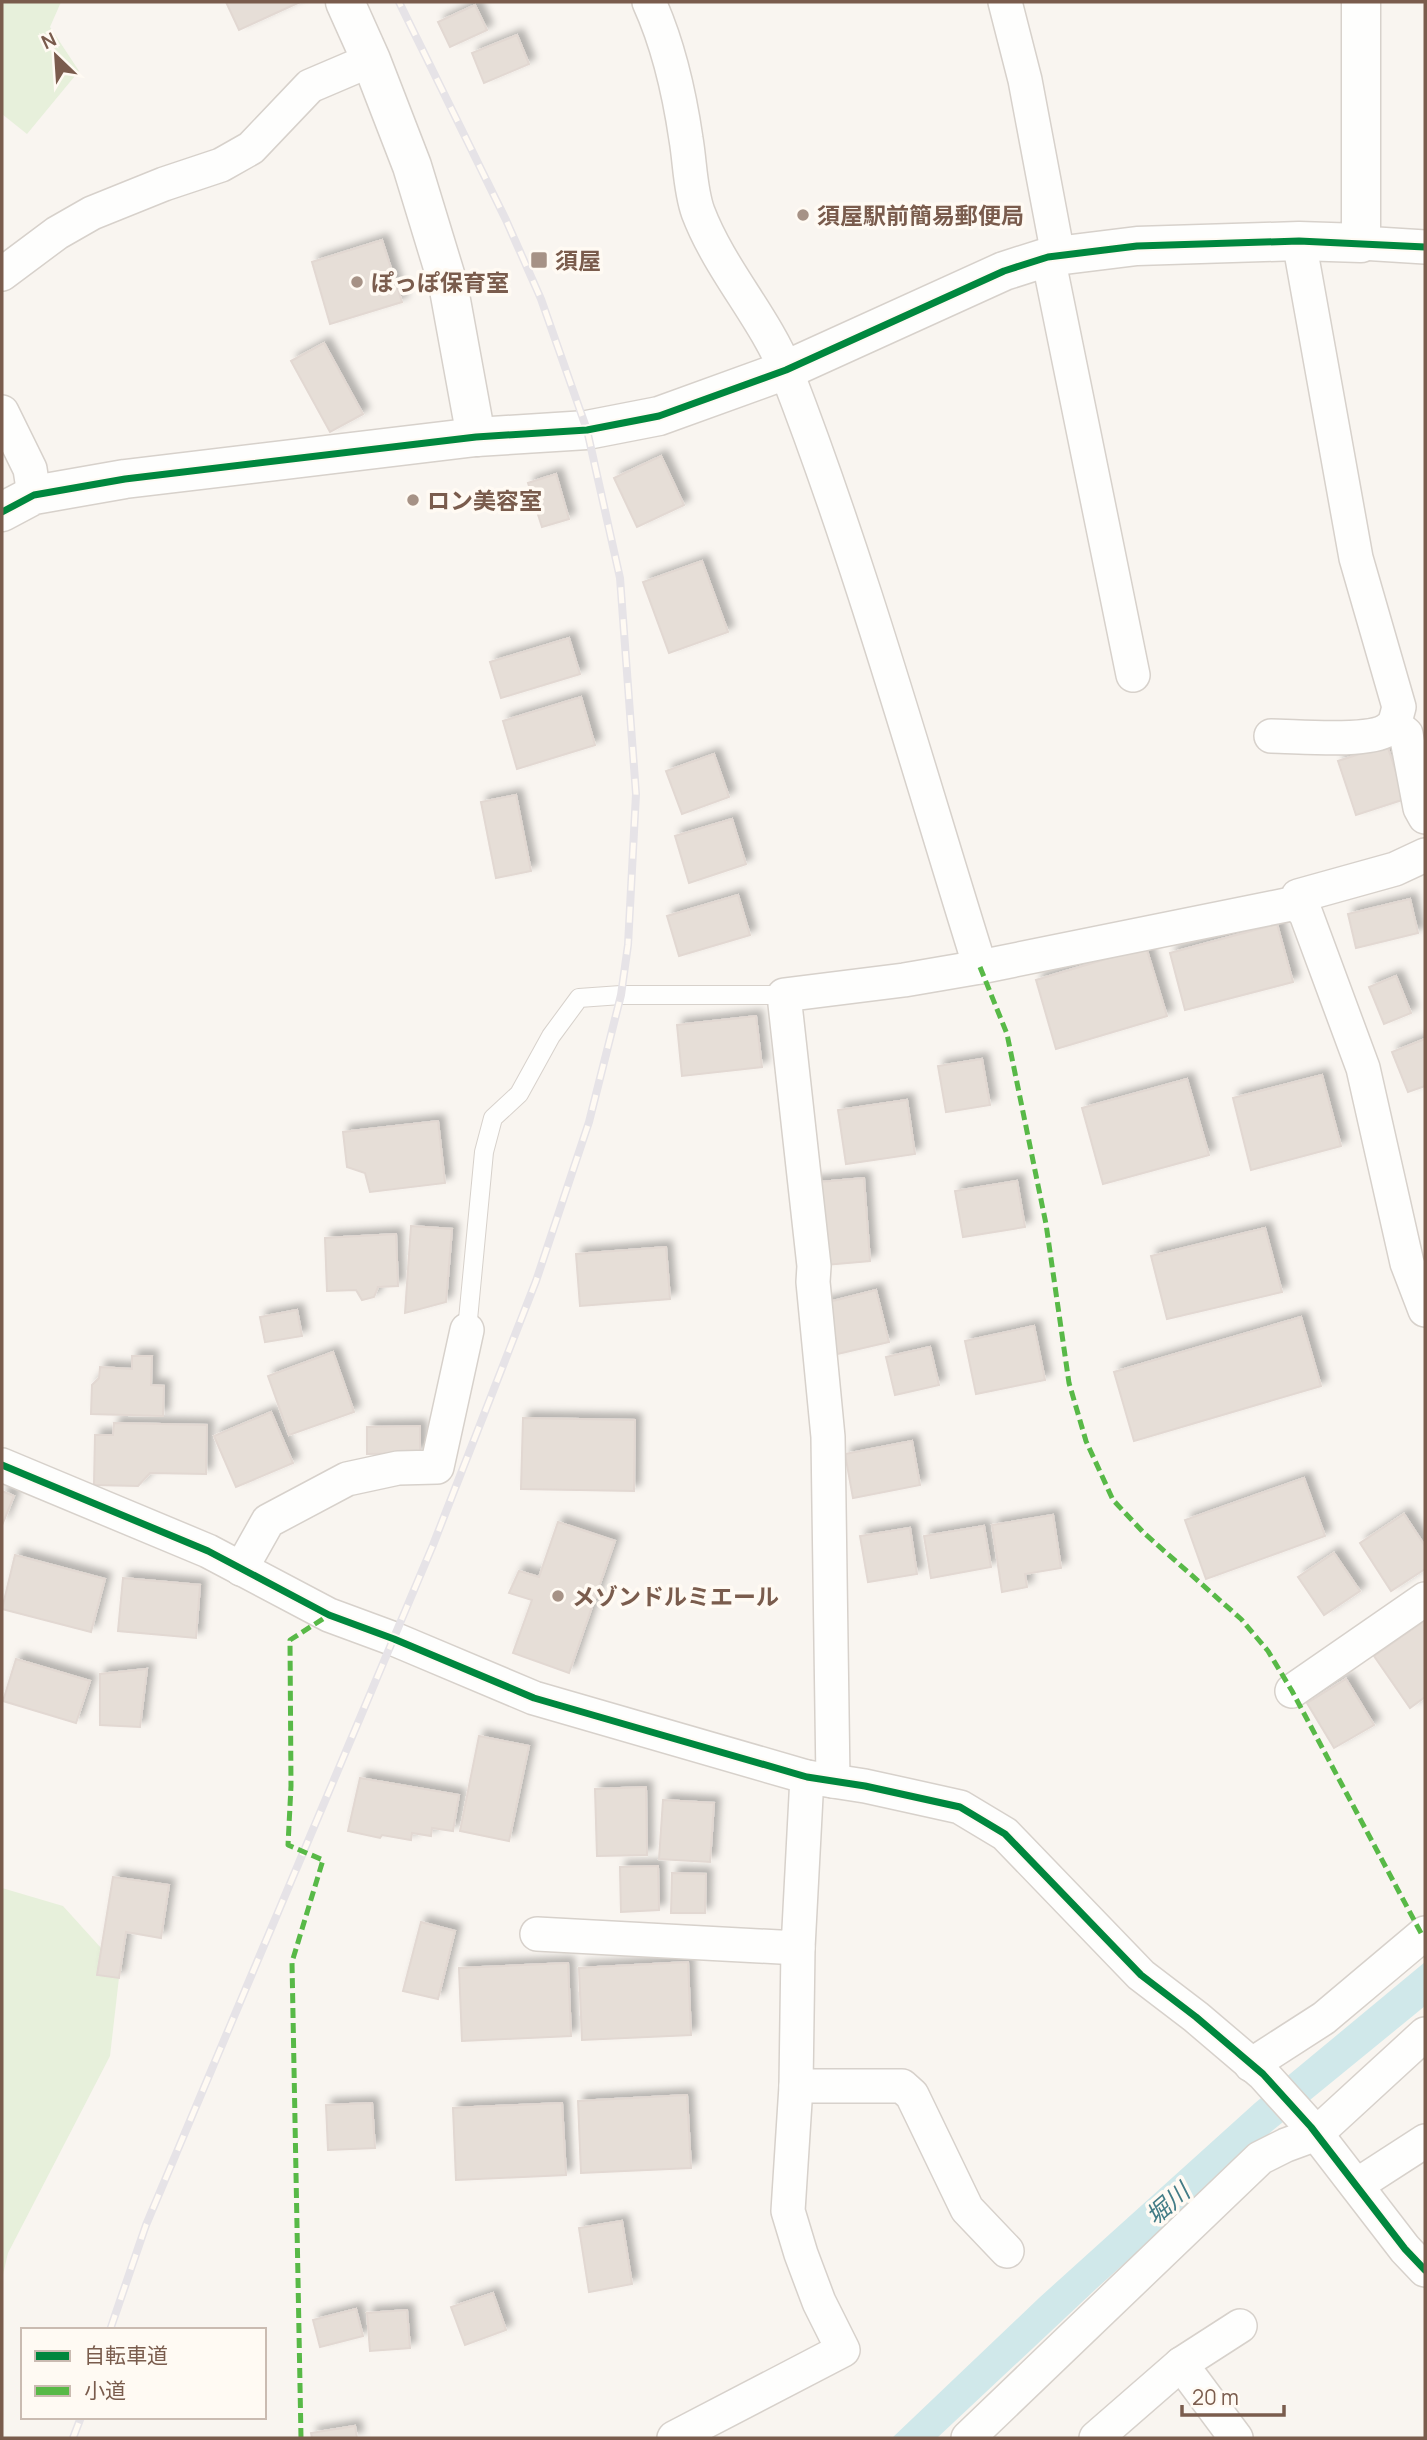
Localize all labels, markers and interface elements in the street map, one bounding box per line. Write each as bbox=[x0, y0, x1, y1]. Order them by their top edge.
north arrow bbox=[21, 21, 91, 91]
text: N bbox=[37, 26, 60, 55]
place label: 須屋駅前簡易郵便局 bbox=[817, 199, 1024, 231]
marker: 須屋駅前簡易郵便局 bbox=[795, 207, 811, 223]
place label: 須屋 bbox=[555, 244, 601, 276]
marker: 須屋 bbox=[529, 250, 549, 270]
place label: ぽっぽ保育室 bbox=[371, 266, 509, 298]
marker: ぽっぽ保育室 bbox=[349, 274, 365, 290]
place label: ロン美容室 bbox=[427, 484, 542, 516]
marker: ロン美容室 bbox=[405, 492, 421, 508]
place label: メゾンドルミエール bbox=[572, 1580, 779, 1612]
marker: メゾンドルミエール bbox=[550, 1588, 566, 1604]
water label: 堀川 bbox=[1138, 2173, 1198, 2231]
legend bbox=[21, 2328, 266, 2419]
text: 自転車道 bbox=[84, 2341, 168, 2369]
scale bar bbox=[1182, 2374, 1284, 2418]
text: 小道 bbox=[84, 2376, 126, 2404]
text: 20 m bbox=[1192, 2383, 1239, 2411]

